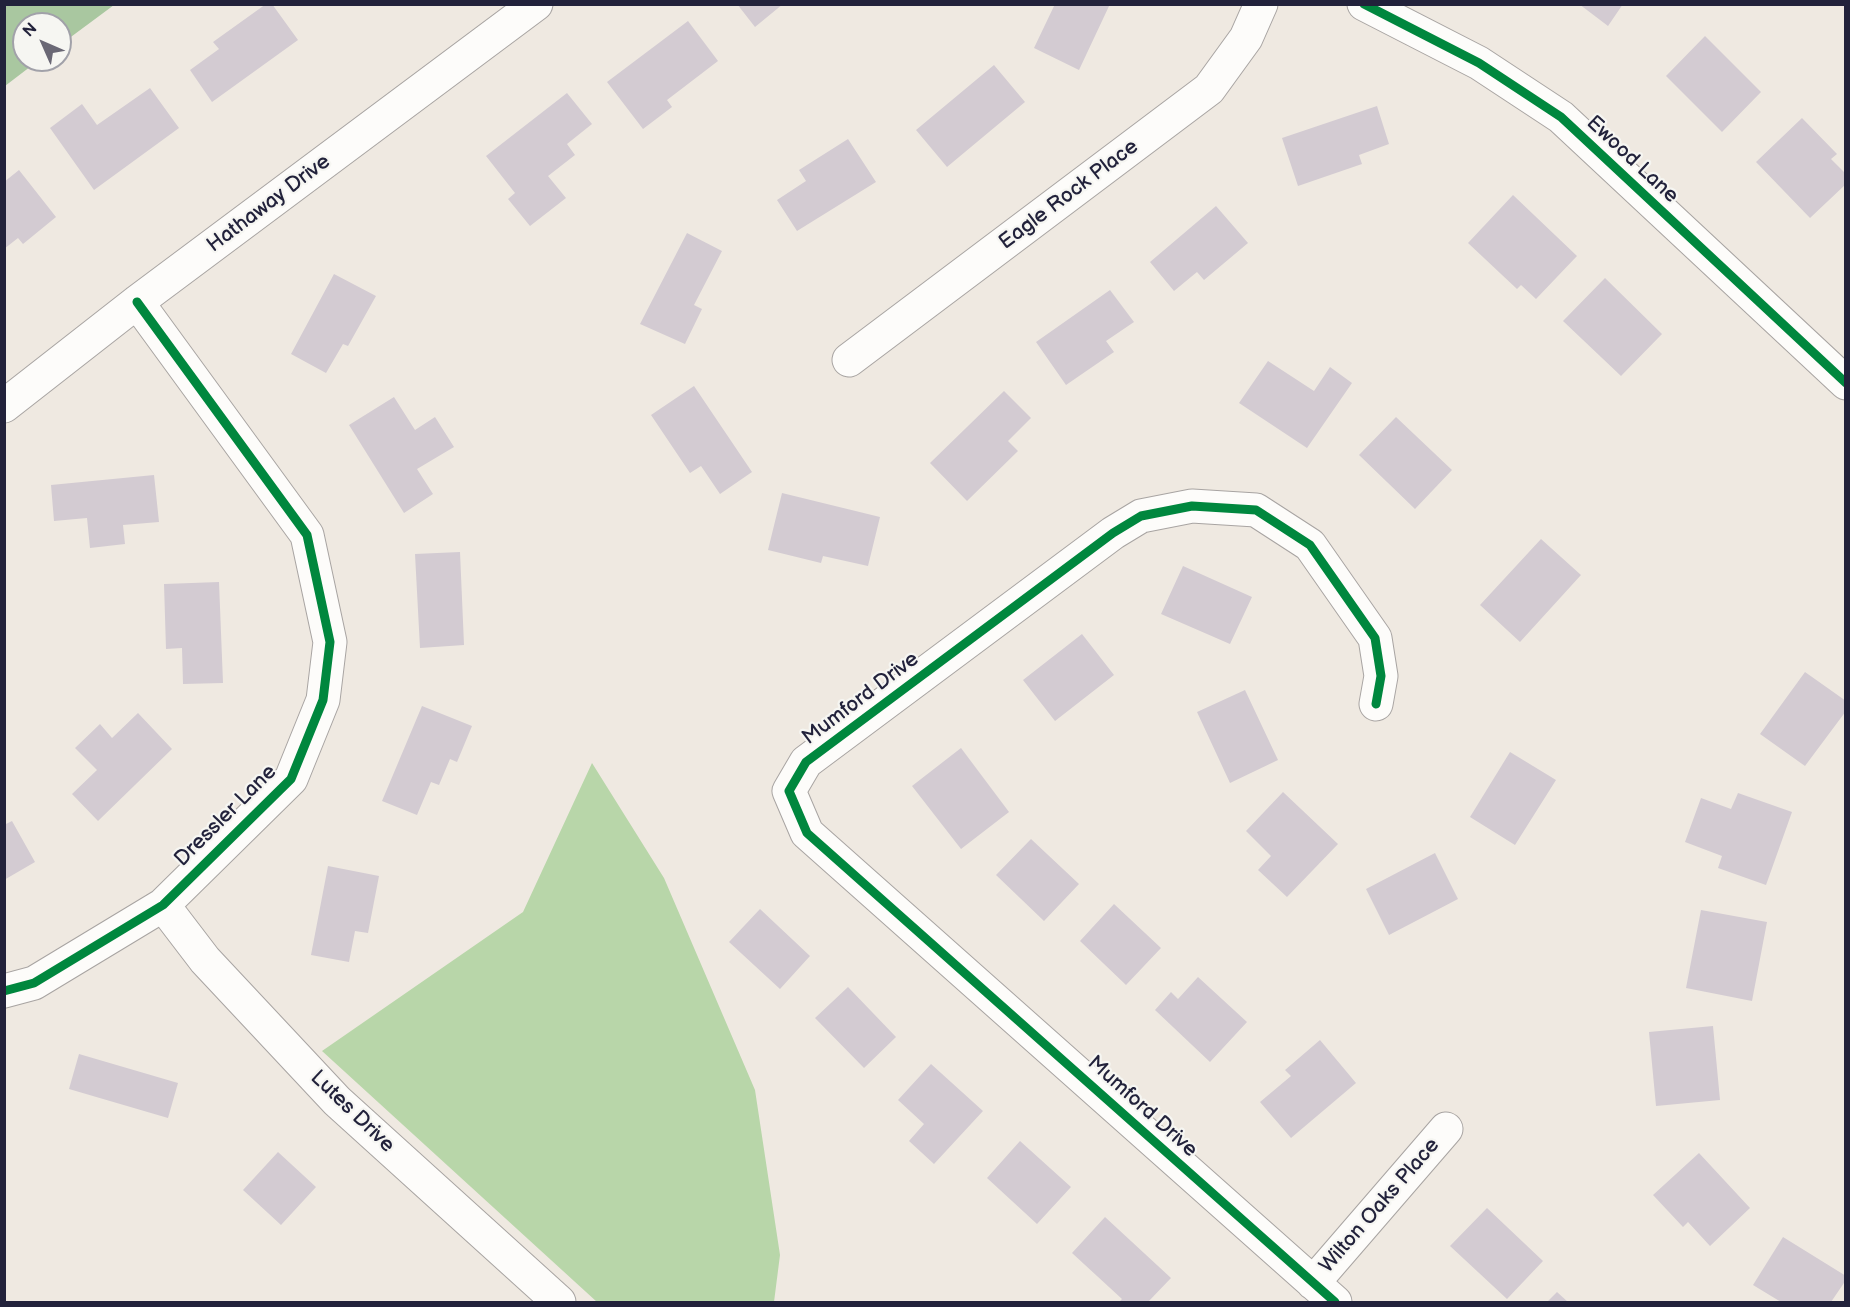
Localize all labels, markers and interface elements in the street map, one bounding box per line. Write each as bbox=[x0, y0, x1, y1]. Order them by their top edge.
north arrow bbox=[12, 12, 72, 72]
text: N bbox=[19, 19, 41, 41]
street label: Ewood Lane bbox=[1581, 111, 1683, 209]
street label: Eagle Rock Place bbox=[994, 134, 1144, 256]
street label: Hathaway Drive bbox=[202, 150, 336, 258]
street label: Mumford Drive bbox=[798, 647, 924, 751]
street label: Dressler Lane bbox=[170, 760, 282, 872]
street label: Mumford Drive bbox=[1082, 1051, 1202, 1163]
street label: Lutes Drive bbox=[305, 1066, 399, 1158]
street label: Wilton Oaks Place bbox=[1315, 1134, 1445, 1278]

